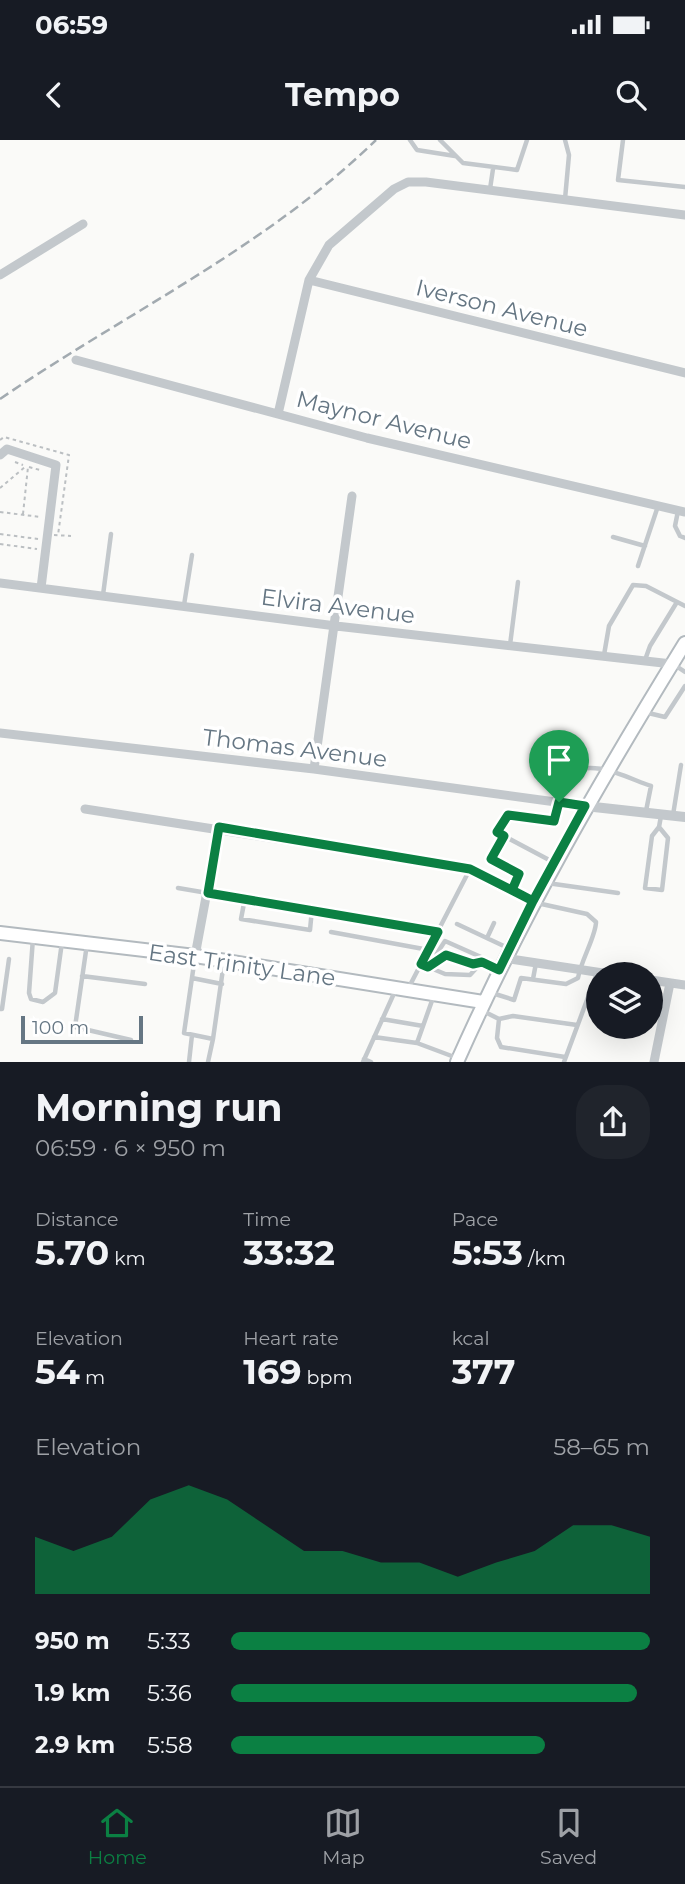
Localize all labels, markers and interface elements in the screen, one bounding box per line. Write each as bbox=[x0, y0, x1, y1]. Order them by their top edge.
text: 06:59 bbox=[35, 9, 108, 41]
text: Tempo bbox=[285, 75, 400, 114]
icon: back bbox=[35, 76, 73, 114]
icon: search bbox=[612, 76, 650, 114]
street label: Iverson Avenue bbox=[413, 273, 591, 343]
street label: Maynor Avenue bbox=[293, 385, 475, 455]
street label: Elvira Avenue bbox=[259, 583, 417, 629]
street label: Thomas Avenue bbox=[201, 723, 389, 773]
pin bbox=[529, 730, 589, 802]
icon: arrive bbox=[540, 741, 578, 779]
street label: East Trinity Lane bbox=[147, 938, 337, 992]
map controls bbox=[586, 962, 663, 1039]
button: layers bbox=[586, 962, 663, 1039]
scale bar bbox=[21, 1013, 144, 1044]
text: 100 m bbox=[32, 1016, 89, 1039]
text: Morning run bbox=[35, 1084, 283, 1131]
button: share bbox=[576, 1085, 650, 1159]
text: 06:59 · 6 × 950 m bbox=[35, 1134, 226, 1162]
text: Distance bbox=[35, 1208, 118, 1231]
text: Time bbox=[243, 1208, 291, 1231]
text: Pace bbox=[452, 1208, 498, 1231]
text: 5.70 bbox=[35, 1231, 109, 1274]
text: 33:32 bbox=[243, 1231, 335, 1274]
text: 5:53 bbox=[452, 1231, 523, 1274]
text: km bbox=[109, 1247, 146, 1270]
text: /km bbox=[523, 1247, 566, 1270]
text: Elevation bbox=[35, 1327, 123, 1350]
text: Heart rate bbox=[243, 1327, 339, 1350]
text: kcal bbox=[452, 1327, 490, 1350]
text: 54 bbox=[35, 1350, 80, 1393]
text: 169 bbox=[243, 1350, 302, 1393]
text: 377 bbox=[452, 1350, 515, 1393]
text: m bbox=[80, 1366, 105, 1389]
text: bpm bbox=[302, 1366, 353, 1389]
text: Elevation bbox=[35, 1433, 141, 1461]
text: 58–65 m bbox=[553, 1433, 650, 1461]
text: 950 m bbox=[35, 1627, 110, 1655]
text: 5:33 bbox=[147, 1627, 191, 1655]
text: 1.9 km bbox=[35, 1679, 110, 1707]
text: 5:36 bbox=[147, 1679, 192, 1707]
text: 2.9 km bbox=[35, 1731, 115, 1759]
text: 5:58 bbox=[147, 1731, 193, 1759]
tab: Home bbox=[88, 1804, 147, 1869]
tab: Map bbox=[322, 1804, 365, 1869]
tab: Saved bbox=[540, 1804, 597, 1869]

